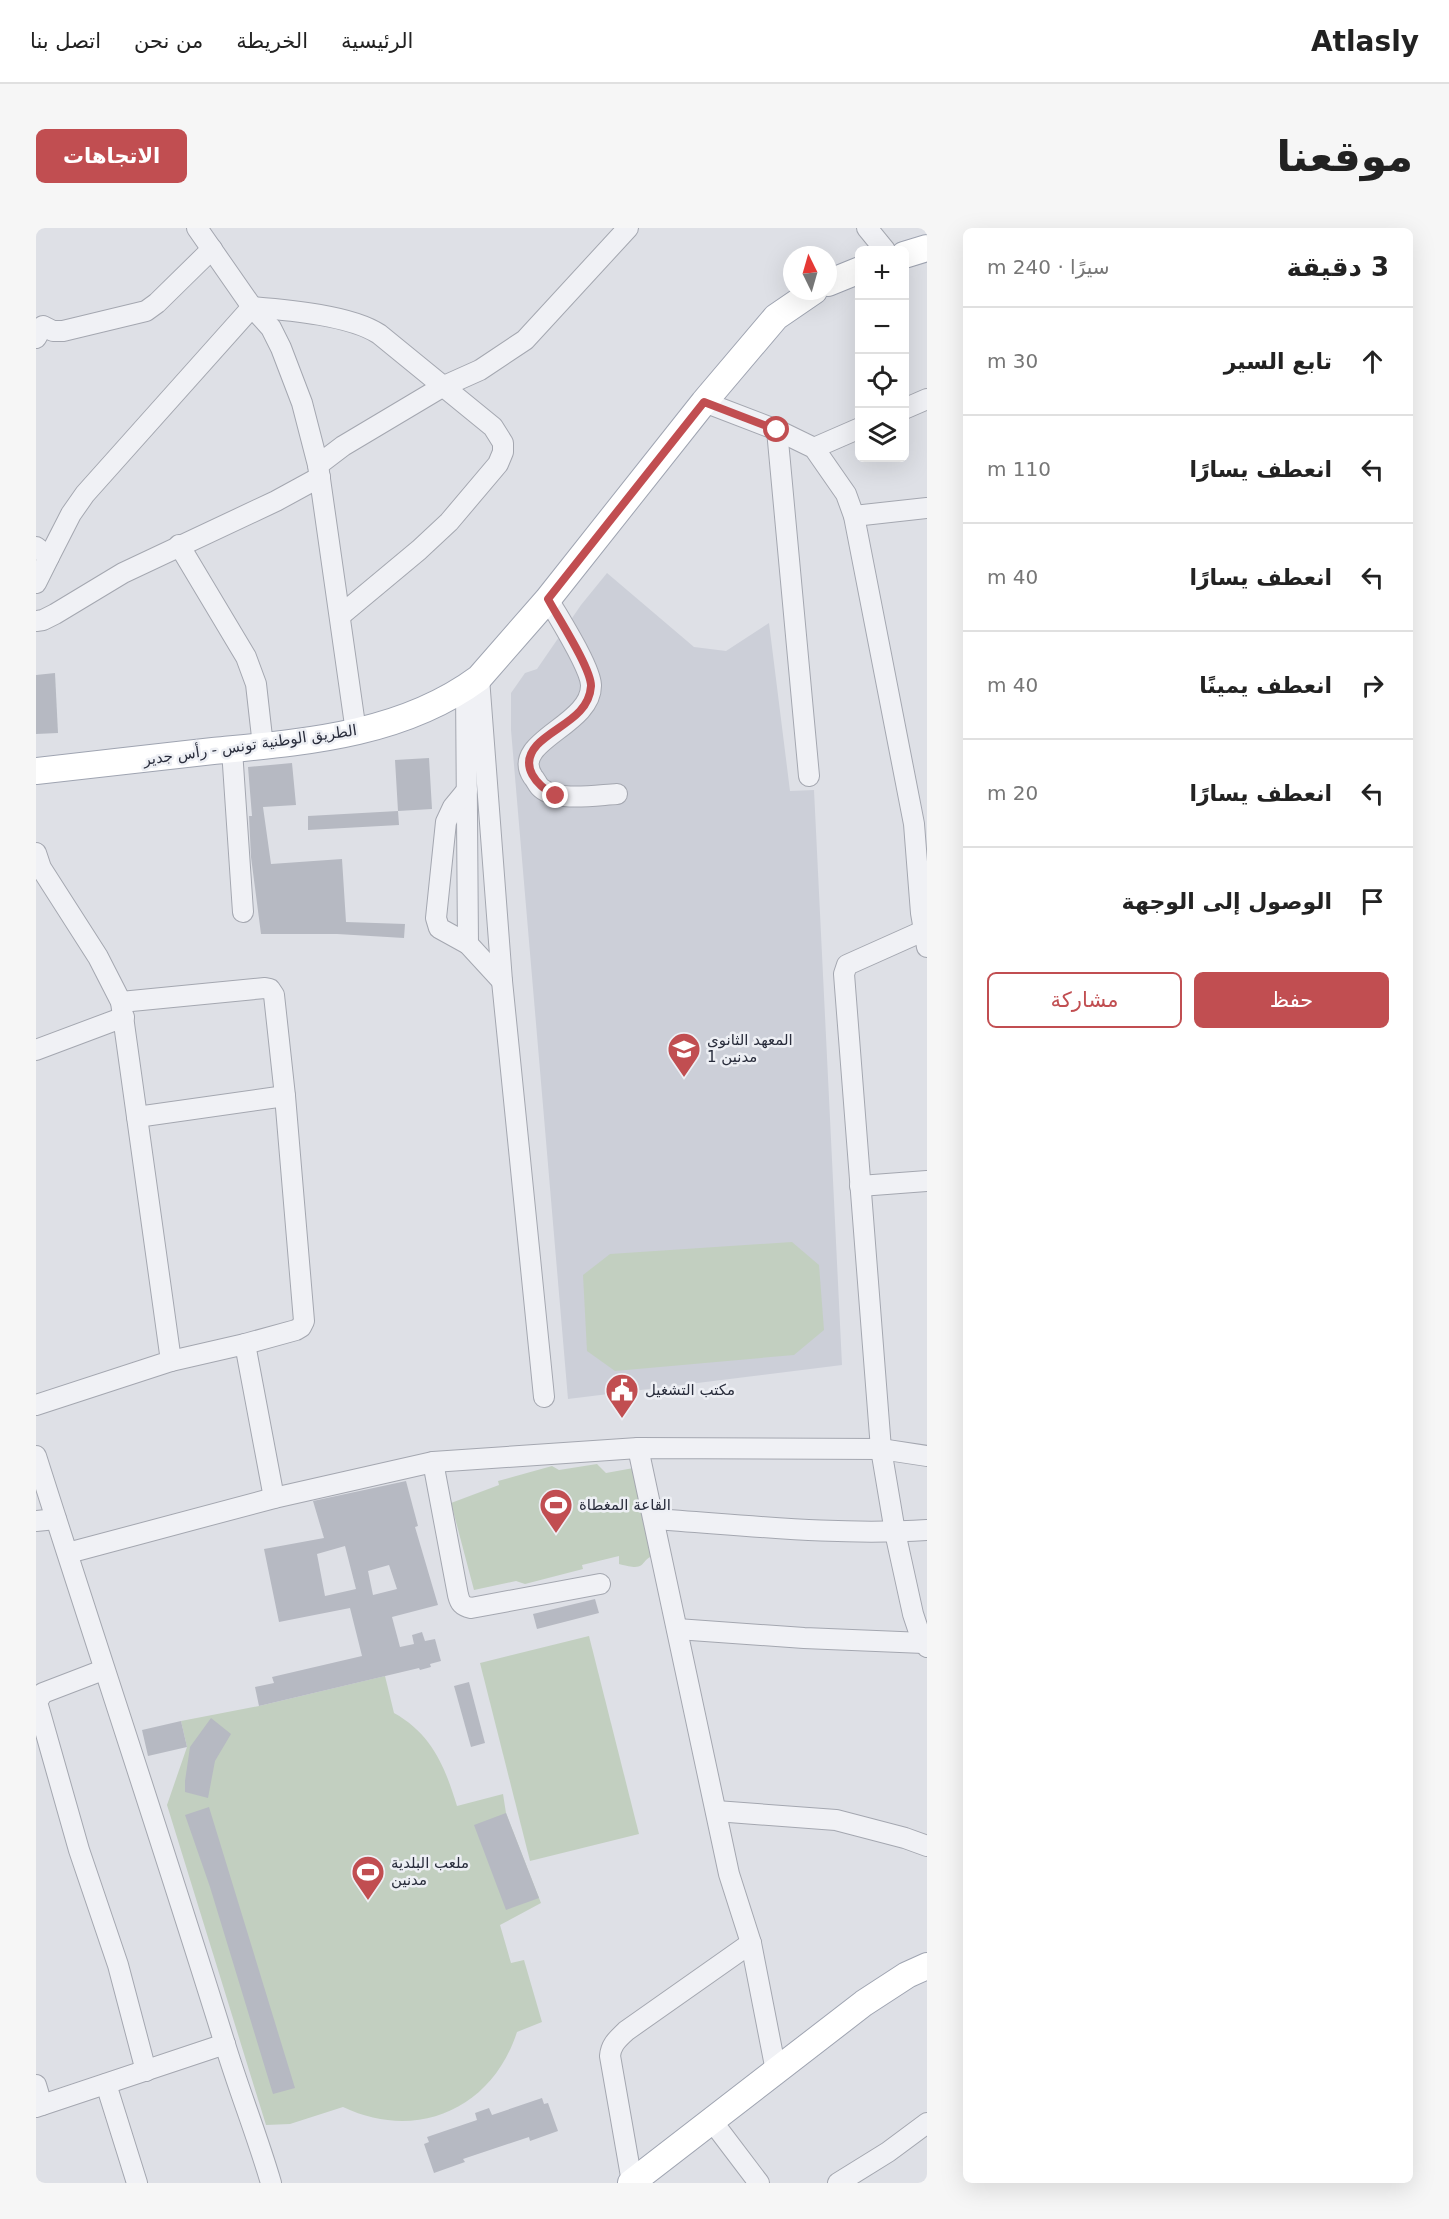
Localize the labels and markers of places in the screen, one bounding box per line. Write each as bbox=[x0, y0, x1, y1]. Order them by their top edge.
school or university icon: المعهد الثانوي مدنين 1 bbox=[666, 1031, 702, 1078]
place label: المعهد الثانوي مدنين 1 bbox=[707, 1031, 793, 1066]
public building icon: مكتب التشغيل bbox=[604, 1372, 640, 1419]
place label: مكتب التشغيل bbox=[645, 1381, 735, 1399]
sports icon: القاعة المغطاة bbox=[538, 1487, 574, 1534]
place label: القاعة المغطاة bbox=[579, 1496, 671, 1514]
sports icon: ملعب البلدية مدنين bbox=[350, 1854, 386, 1901]
place label: ملعب البلدية مدنين bbox=[391, 1854, 469, 1889]

